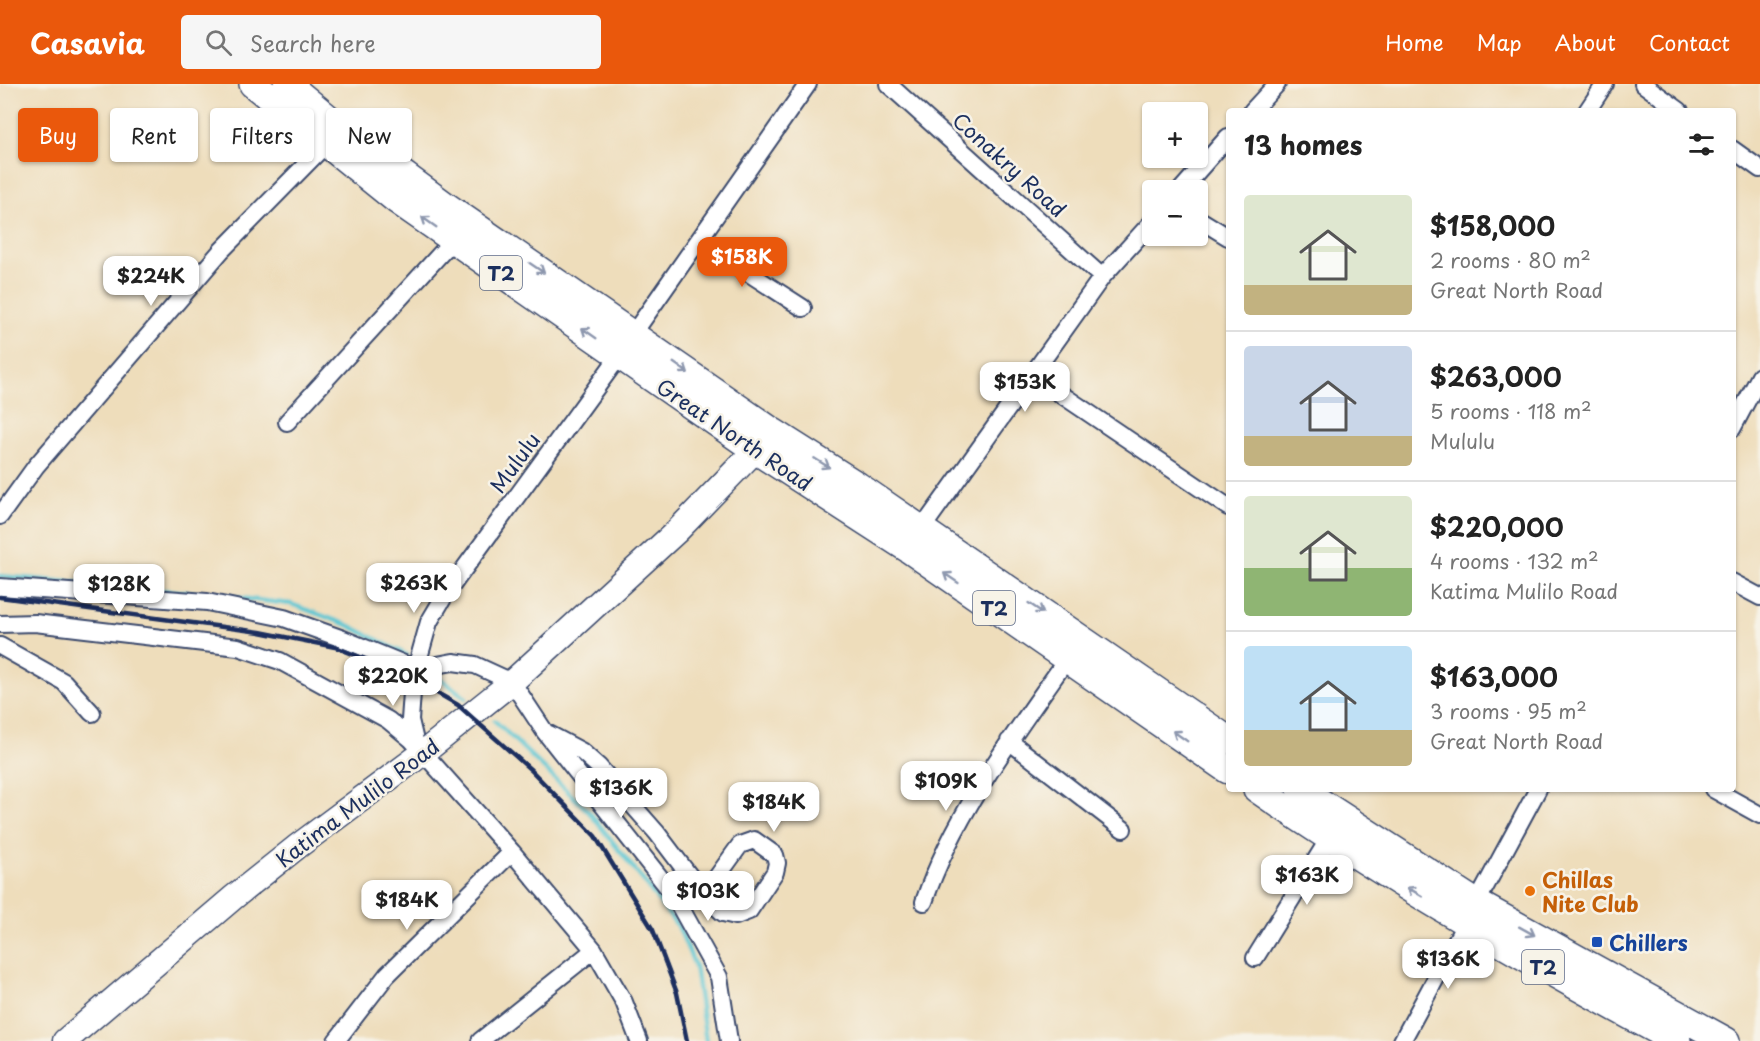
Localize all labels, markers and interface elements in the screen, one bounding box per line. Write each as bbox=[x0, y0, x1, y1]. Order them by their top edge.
search box bbox=[181, 15, 601, 69]
text: Casavia bbox=[30, 21, 145, 64]
icon: search bbox=[202, 26, 235, 59]
text: Search here bbox=[250, 26, 376, 59]
text: Home bbox=[1385, 26, 1444, 58]
text: Map bbox=[1477, 26, 1522, 58]
text: About bbox=[1555, 26, 1616, 58]
text: Contact bbox=[1649, 26, 1730, 58]
map controls bbox=[1142, 102, 1208, 246]
button: + bbox=[1142, 102, 1208, 168]
street label: Conakry Road bbox=[946, 104, 1074, 224]
chip: Buy bbox=[18, 108, 98, 162]
chip: Rent bbox=[110, 108, 198, 162]
chip: Filters bbox=[210, 108, 314, 162]
chip: New bbox=[326, 108, 412, 162]
text: 13 homes bbox=[1244, 125, 1362, 164]
icon: filters bbox=[1685, 128, 1718, 161]
button: − bbox=[1142, 180, 1208, 246]
text: $158,000 bbox=[1430, 206, 1555, 245]
one-way arrow bbox=[421, 216, 437, 228]
icon: home bbox=[1292, 219, 1364, 291]
pin: $158K bbox=[700, 237, 784, 288]
text: $158K bbox=[711, 241, 773, 271]
text: 2 rooms · 80 m² bbox=[1430, 245, 1591, 275]
pin: $224K bbox=[109, 256, 193, 307]
road number: T2 bbox=[480, 256, 522, 290]
text: $224K bbox=[117, 260, 185, 290]
one-way arrow bbox=[528, 262, 545, 274]
text: Great North Road bbox=[1430, 275, 1603, 305]
one-way arrow bbox=[581, 327, 597, 339]
text: $263,000 bbox=[1430, 357, 1562, 396]
one-way arrow bbox=[672, 362, 689, 374]
pin: $153K bbox=[983, 362, 1067, 413]
text: $153K bbox=[994, 366, 1056, 396]
street label: Great North Road bbox=[651, 370, 819, 498]
icon: home bbox=[1292, 370, 1364, 442]
text: 5 rooms · 118 m² bbox=[1430, 396, 1592, 426]
street label: Mululu bbox=[481, 425, 547, 499]
text: Mululu bbox=[1430, 426, 1495, 456]
one-way arrow bbox=[813, 458, 830, 470]
text: $220,000 bbox=[1430, 507, 1564, 546]
icon: home bbox=[1292, 520, 1364, 592]
text: 4 rooms · 132 m² bbox=[1430, 546, 1599, 576]
pin: $263K bbox=[372, 563, 456, 614]
pin: $128K bbox=[77, 564, 161, 615]
text: $263K bbox=[380, 567, 448, 597]
text: $128K bbox=[87, 568, 151, 598]
one-way arrow bbox=[943, 572, 959, 584]
text: Katima Mulilo Road bbox=[1430, 576, 1618, 606]
road number: T2 bbox=[973, 591, 1015, 625]
one-way arrow bbox=[1027, 602, 1043, 614]
pin: $220K bbox=[351, 656, 435, 707]
text: $163,000 bbox=[1430, 657, 1558, 696]
text: $220K bbox=[358, 660, 428, 690]
icon: home bbox=[1292, 670, 1364, 742]
text: 3 rooms · 95 m² bbox=[1430, 696, 1587, 726]
text: Great North Road bbox=[1430, 726, 1603, 756]
street label: Katima Mulilo Road bbox=[268, 730, 446, 874]
one-way arrow bbox=[1173, 730, 1189, 742]
pin: $109K bbox=[904, 761, 988, 812]
text: $109K bbox=[915, 765, 977, 795]
pin: $136K bbox=[579, 768, 663, 819]
text: $136K bbox=[589, 772, 653, 802]
pin: $184K bbox=[732, 782, 816, 833]
text: $184K bbox=[742, 786, 806, 816]
pin: $163K bbox=[1265, 855, 1349, 906]
text: $163K bbox=[1275, 859, 1339, 889]
place label: Chillas Nite Club bbox=[1542, 863, 1639, 919]
pin: $103K bbox=[666, 871, 750, 922]
text: $103K bbox=[676, 875, 740, 905]
pin: $184K bbox=[365, 880, 449, 931]
text: $184K bbox=[375, 884, 439, 914]
marker: Chillas Nite Club bbox=[1523, 884, 1537, 898]
one-way arrow bbox=[1407, 885, 1424, 897]
one-way arrow bbox=[1518, 925, 1535, 937]
place label: Chillers bbox=[1609, 926, 1688, 958]
marker: Chillers bbox=[1590, 935, 1604, 949]
pin: $136K bbox=[1406, 939, 1490, 990]
text: $136K bbox=[1416, 943, 1480, 973]
road number: T2 bbox=[1522, 950, 1564, 984]

